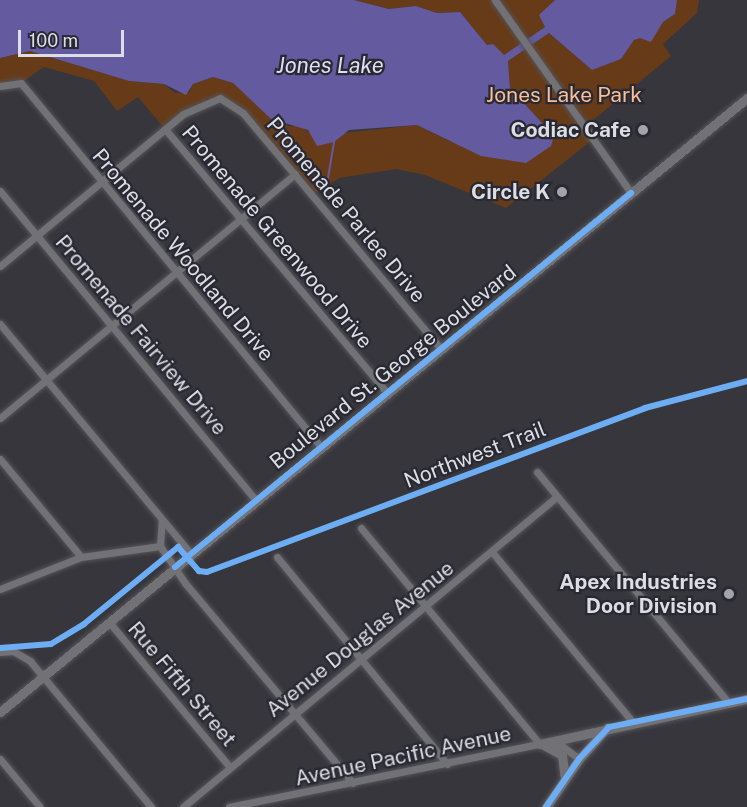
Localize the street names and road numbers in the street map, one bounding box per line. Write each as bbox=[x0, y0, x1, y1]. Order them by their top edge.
street label: Promenade Parlee Drive bbox=[261, 112, 431, 308]
street label: Promenade Greenwood Drive bbox=[176, 120, 378, 354]
street label: Promenade Woodland Drive bbox=[87, 144, 279, 366]
street label: Promenade Fairview Drive bbox=[50, 230, 232, 440]
street label: Boulevard St. George Boulevard bbox=[265, 260, 521, 474]
street label: Northwest Trail bbox=[400, 416, 550, 494]
street label: Avenue Douglas Avenue bbox=[261, 555, 459, 723]
street label: Rue Fifth Street bbox=[122, 616, 242, 752]
street label: Avenue Pacific Avenue bbox=[292, 721, 514, 791]

